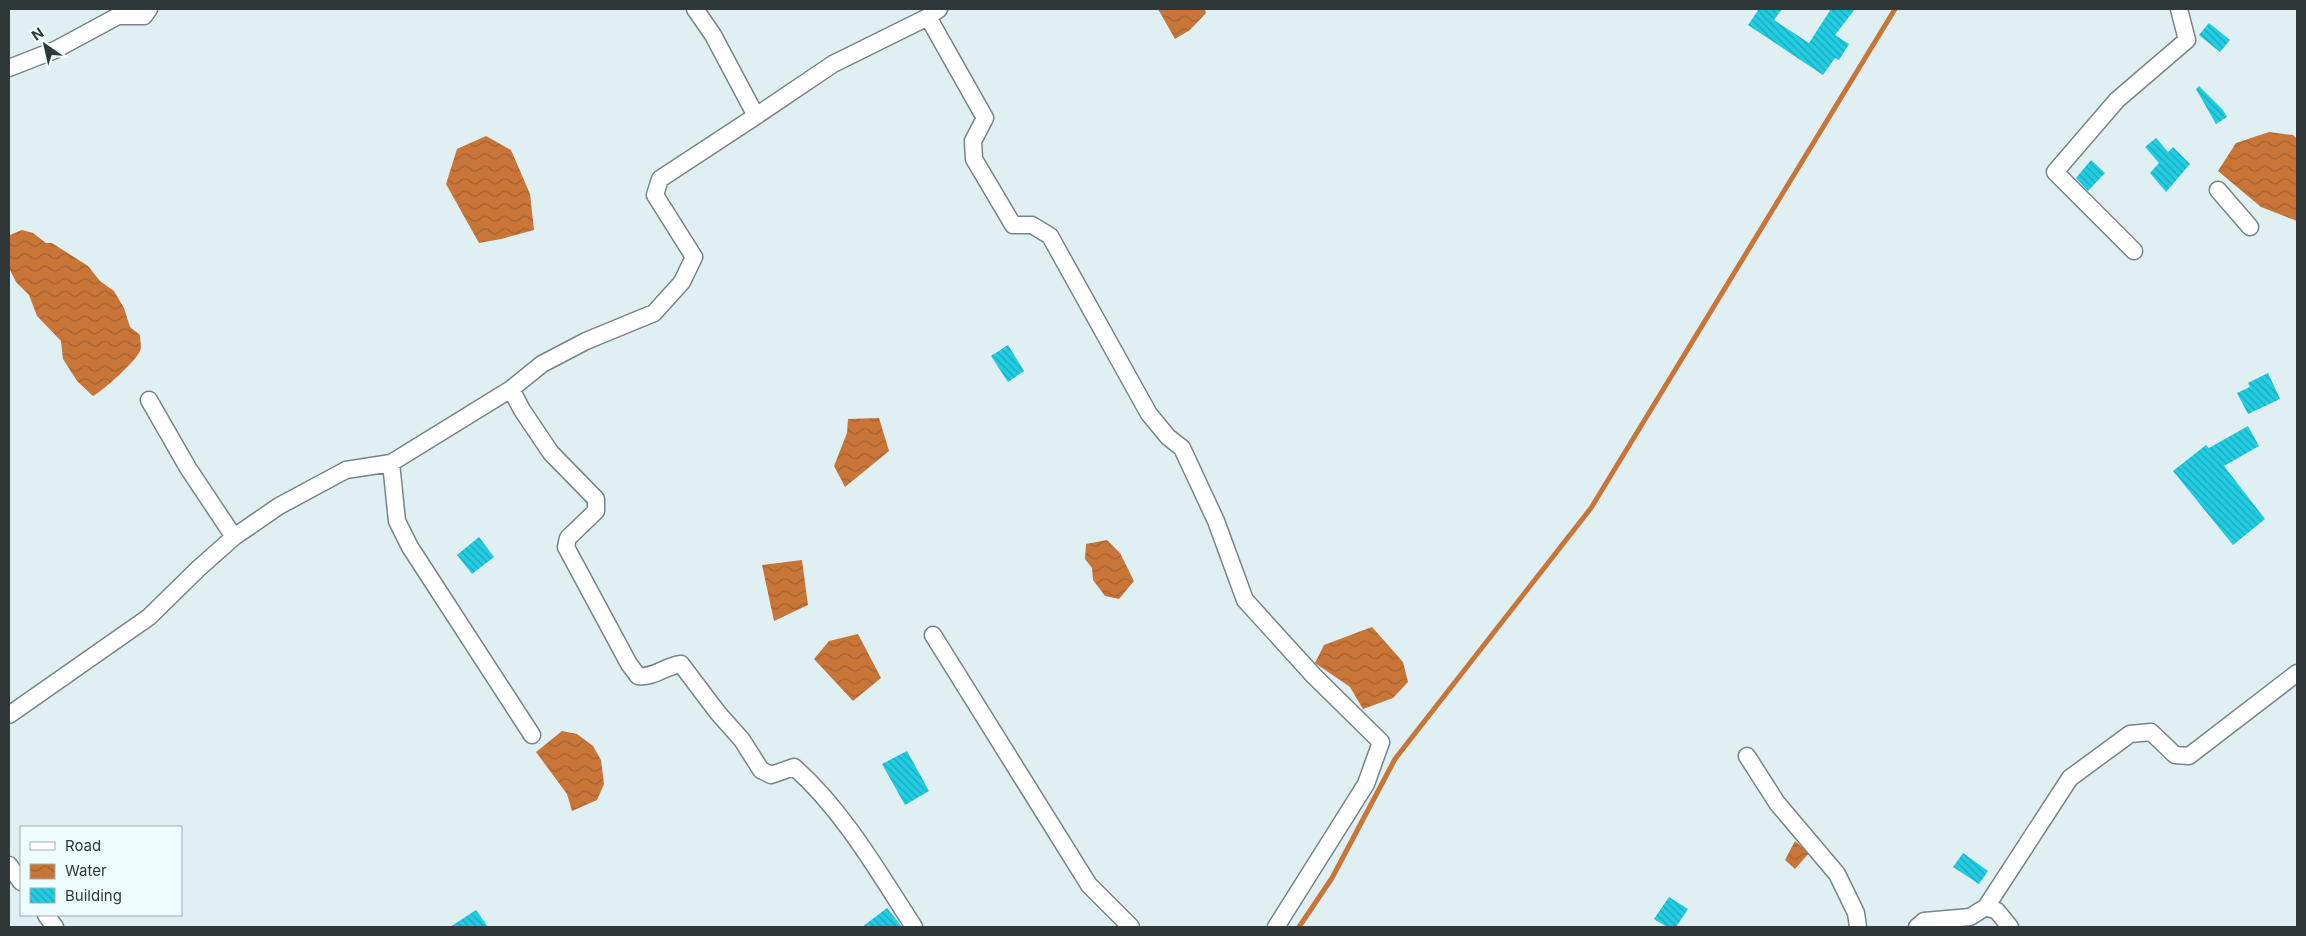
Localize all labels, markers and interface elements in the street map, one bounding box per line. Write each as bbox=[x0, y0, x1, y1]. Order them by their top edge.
north arrow bbox=[20, 20, 70, 70]
text: N bbox=[28, 24, 47, 44]
legend bbox=[20, 826, 182, 916]
text: Road bbox=[65, 836, 101, 855]
text: Water bbox=[65, 861, 107, 880]
text: Building bbox=[65, 886, 122, 905]

